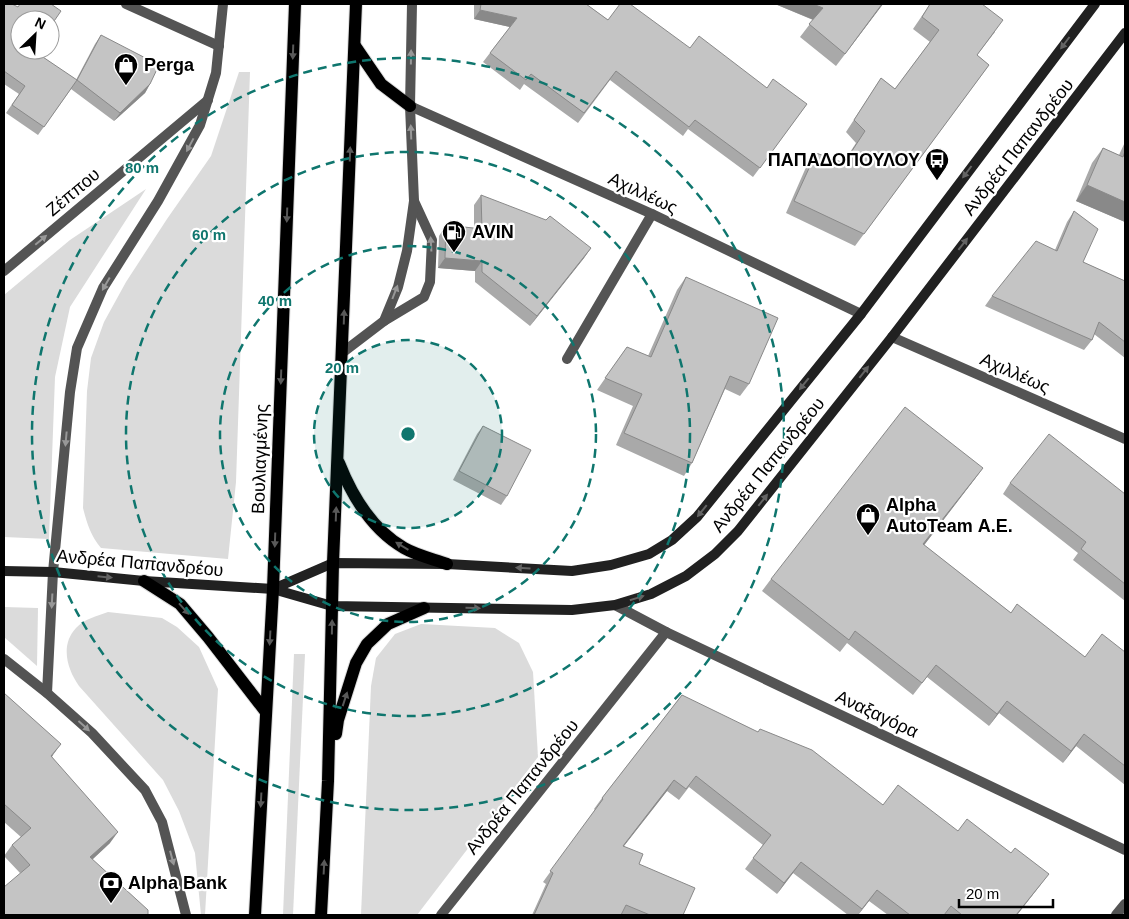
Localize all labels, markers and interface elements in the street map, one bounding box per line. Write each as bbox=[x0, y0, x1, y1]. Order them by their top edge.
north arrow bbox=[10, 10, 60, 60]
text: N bbox=[33, 14, 48, 33]
one-way arrow bbox=[1060, 36, 1071, 49]
one-way arrow bbox=[289, 45, 297, 61]
one-way arrow bbox=[407, 49, 415, 65]
shop icon: Perga bbox=[113, 52, 139, 86]
place label: Perga bbox=[144, 55, 195, 75]
street label: Ανδρέα Παπανδρέου bbox=[959, 75, 1077, 219]
one-way arrow bbox=[407, 123, 415, 139]
one-way arrow bbox=[186, 137, 194, 152]
one-way arrow bbox=[347, 146, 355, 162]
bus stop icon: ΠΑΠΑΔΟΠΟΥΛΟΥ bbox=[924, 147, 950, 181]
place label: ΠΑΠΑΔΟΠΟΥΛΟΥ bbox=[768, 150, 920, 170]
text: 80 m bbox=[125, 159, 159, 176]
street label: Ζέππου bbox=[42, 164, 104, 220]
one-way arrow bbox=[962, 165, 973, 178]
street label: Αχιλλέως bbox=[605, 168, 681, 218]
one-way arrow bbox=[283, 207, 291, 223]
fuel station icon: AVIN bbox=[441, 219, 467, 253]
place label: AVIN bbox=[472, 222, 514, 242]
text: 60 m bbox=[192, 226, 226, 243]
one-way arrow bbox=[35, 235, 47, 246]
one-way arrow bbox=[426, 236, 434, 252]
one-way arrow bbox=[958, 238, 969, 251]
one-way arrow bbox=[102, 277, 111, 290]
one-way arrow bbox=[391, 284, 399, 299]
text: 40 m bbox=[258, 292, 292, 309]
one-way arrow bbox=[340, 308, 348, 324]
street label: Αχιλλέως bbox=[977, 349, 1053, 397]
text: 20 m bbox=[325, 359, 359, 376]
one-way arrow bbox=[858, 366, 869, 379]
one-way arrow bbox=[277, 369, 285, 385]
one-way arrow bbox=[799, 377, 810, 390]
street label: Ανδρέα Παπανδρέου bbox=[708, 394, 828, 536]
street label: Βουλιαγμένης bbox=[248, 403, 272, 514]
centre of rings bbox=[399, 425, 417, 443]
one-way arrow bbox=[62, 431, 70, 447]
one-way arrow bbox=[757, 493, 768, 506]
place label: Alpha AutoTeam Α.Ε. bbox=[886, 495, 1013, 536]
shop icon: Alpha AutoTeam Α.Ε. bbox=[855, 502, 881, 536]
one-way arrow bbox=[697, 504, 708, 517]
one-way arrow bbox=[332, 506, 340, 522]
one-way arrow bbox=[271, 532, 279, 548]
one-way arrow bbox=[395, 542, 410, 550]
street label: Ανδρέα Παπανδρέου bbox=[56, 546, 224, 580]
one-way arrow bbox=[515, 564, 531, 572]
one-way arrow bbox=[97, 573, 113, 581]
one-way arrow bbox=[47, 593, 55, 609]
one-way arrow bbox=[630, 594, 645, 602]
one-way arrow bbox=[178, 603, 190, 615]
one-way arrow bbox=[465, 604, 481, 612]
one-way arrow bbox=[328, 619, 336, 635]
one-way arrow bbox=[266, 630, 274, 646]
street label: Αναξαγόρα bbox=[833, 686, 921, 742]
one-way arrow bbox=[342, 691, 349, 706]
street label: Ανδρέα Παπανδρέου bbox=[462, 716, 582, 858]
one-way arrow bbox=[77, 720, 89, 732]
one-way arrow bbox=[257, 792, 265, 808]
one-way arrow bbox=[168, 851, 176, 866]
one-way arrow bbox=[320, 858, 328, 874]
bank icon: Alpha Bank bbox=[98, 870, 124, 904]
place label: Alpha Bank bbox=[128, 873, 228, 893]
scale bar bbox=[959, 876, 1053, 908]
text: 20 m bbox=[966, 885, 999, 902]

